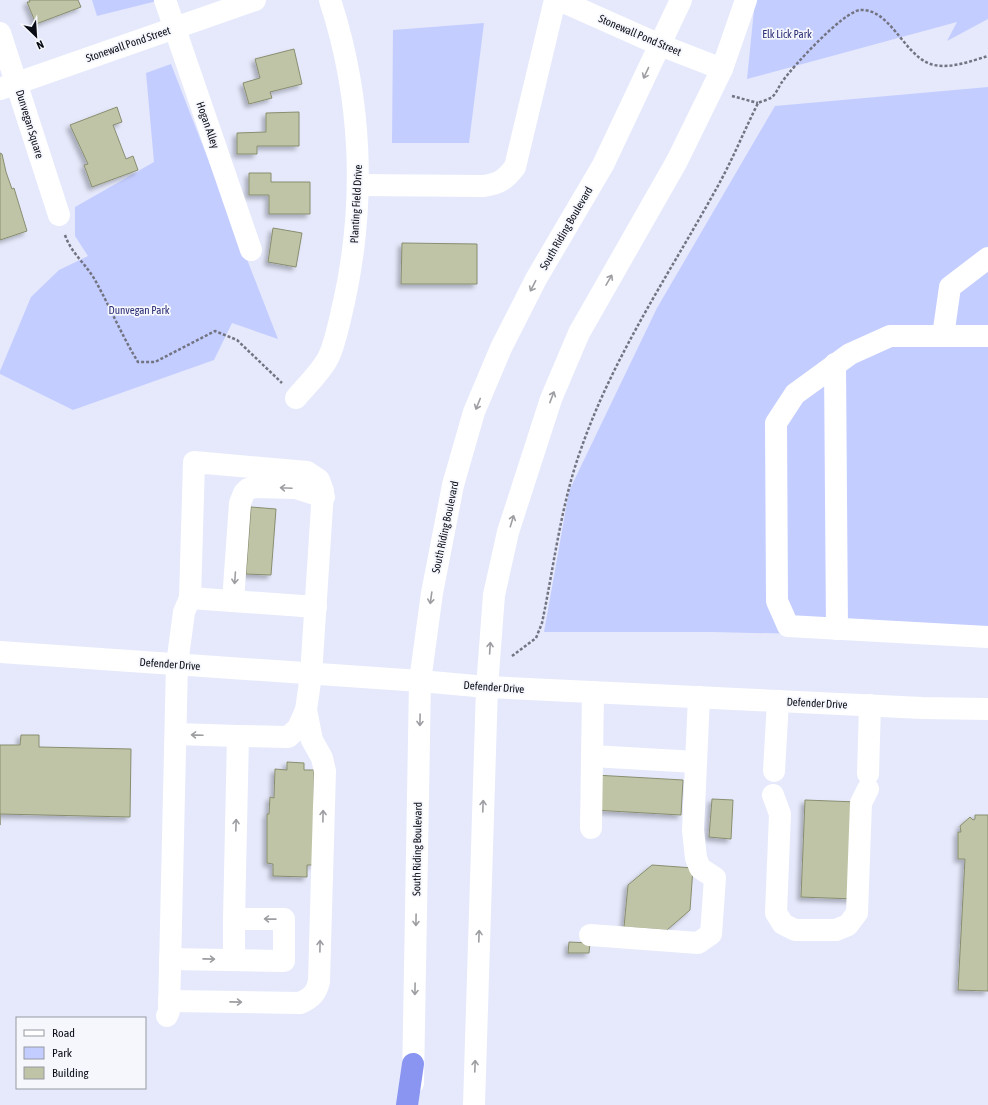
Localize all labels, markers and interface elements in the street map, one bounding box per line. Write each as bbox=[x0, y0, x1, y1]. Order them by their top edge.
street label: Stonewall Pond Street bbox=[597, 12, 683, 58]
north arrow bbox=[16, 16, 56, 56]
street label: Stonewall Pond Street bbox=[84, 24, 172, 64]
park label: Elk Lick Park bbox=[762, 28, 812, 40]
text: N bbox=[35, 38, 46, 52]
one-way arrow bbox=[642, 67, 649, 79]
street label: Dunvegan Square bbox=[14, 88, 46, 160]
street label: Hogan Alley bbox=[194, 100, 222, 150]
street label: Planting Field Drive bbox=[348, 164, 364, 244]
street label: South Riding Boulevard bbox=[537, 184, 595, 272]
one-way arrow bbox=[605, 274, 613, 286]
one-way arrow bbox=[528, 280, 536, 292]
park label: Dunvegan Park bbox=[108, 304, 170, 316]
one-way arrow bbox=[548, 391, 556, 403]
one-way arrow bbox=[473, 398, 481, 410]
street label: South Riding Boulevard bbox=[429, 480, 461, 574]
one-way arrow bbox=[280, 484, 293, 491]
one-way arrow bbox=[509, 514, 516, 527]
one-way arrow bbox=[232, 571, 239, 584]
one-way arrow bbox=[427, 591, 435, 604]
one-way arrow bbox=[487, 642, 494, 655]
street label: Defender Drive bbox=[139, 656, 201, 672]
street label: Defender Drive bbox=[463, 679, 525, 695]
street label: Defender Drive bbox=[786, 695, 848, 711]
one-way arrow bbox=[416, 713, 423, 726]
one-way arrow bbox=[191, 731, 204, 738]
one-way arrow bbox=[479, 800, 487, 813]
street label: South Riding Boulevard bbox=[410, 802, 424, 896]
one-way arrow bbox=[320, 810, 327, 823]
one-way arrow bbox=[232, 819, 240, 832]
one-way arrow bbox=[412, 913, 420, 926]
one-way arrow bbox=[264, 915, 277, 923]
one-way arrow bbox=[475, 930, 483, 943]
one-way arrow bbox=[317, 940, 324, 953]
one-way arrow bbox=[202, 955, 215, 963]
one-way arrow bbox=[411, 982, 419, 995]
one-way arrow bbox=[229, 998, 242, 1006]
legend bbox=[16, 1017, 146, 1089]
text: Road bbox=[52, 1026, 75, 1040]
text: Park bbox=[52, 1046, 73, 1060]
one-way arrow bbox=[471, 1060, 479, 1073]
text: Building bbox=[52, 1066, 90, 1080]

